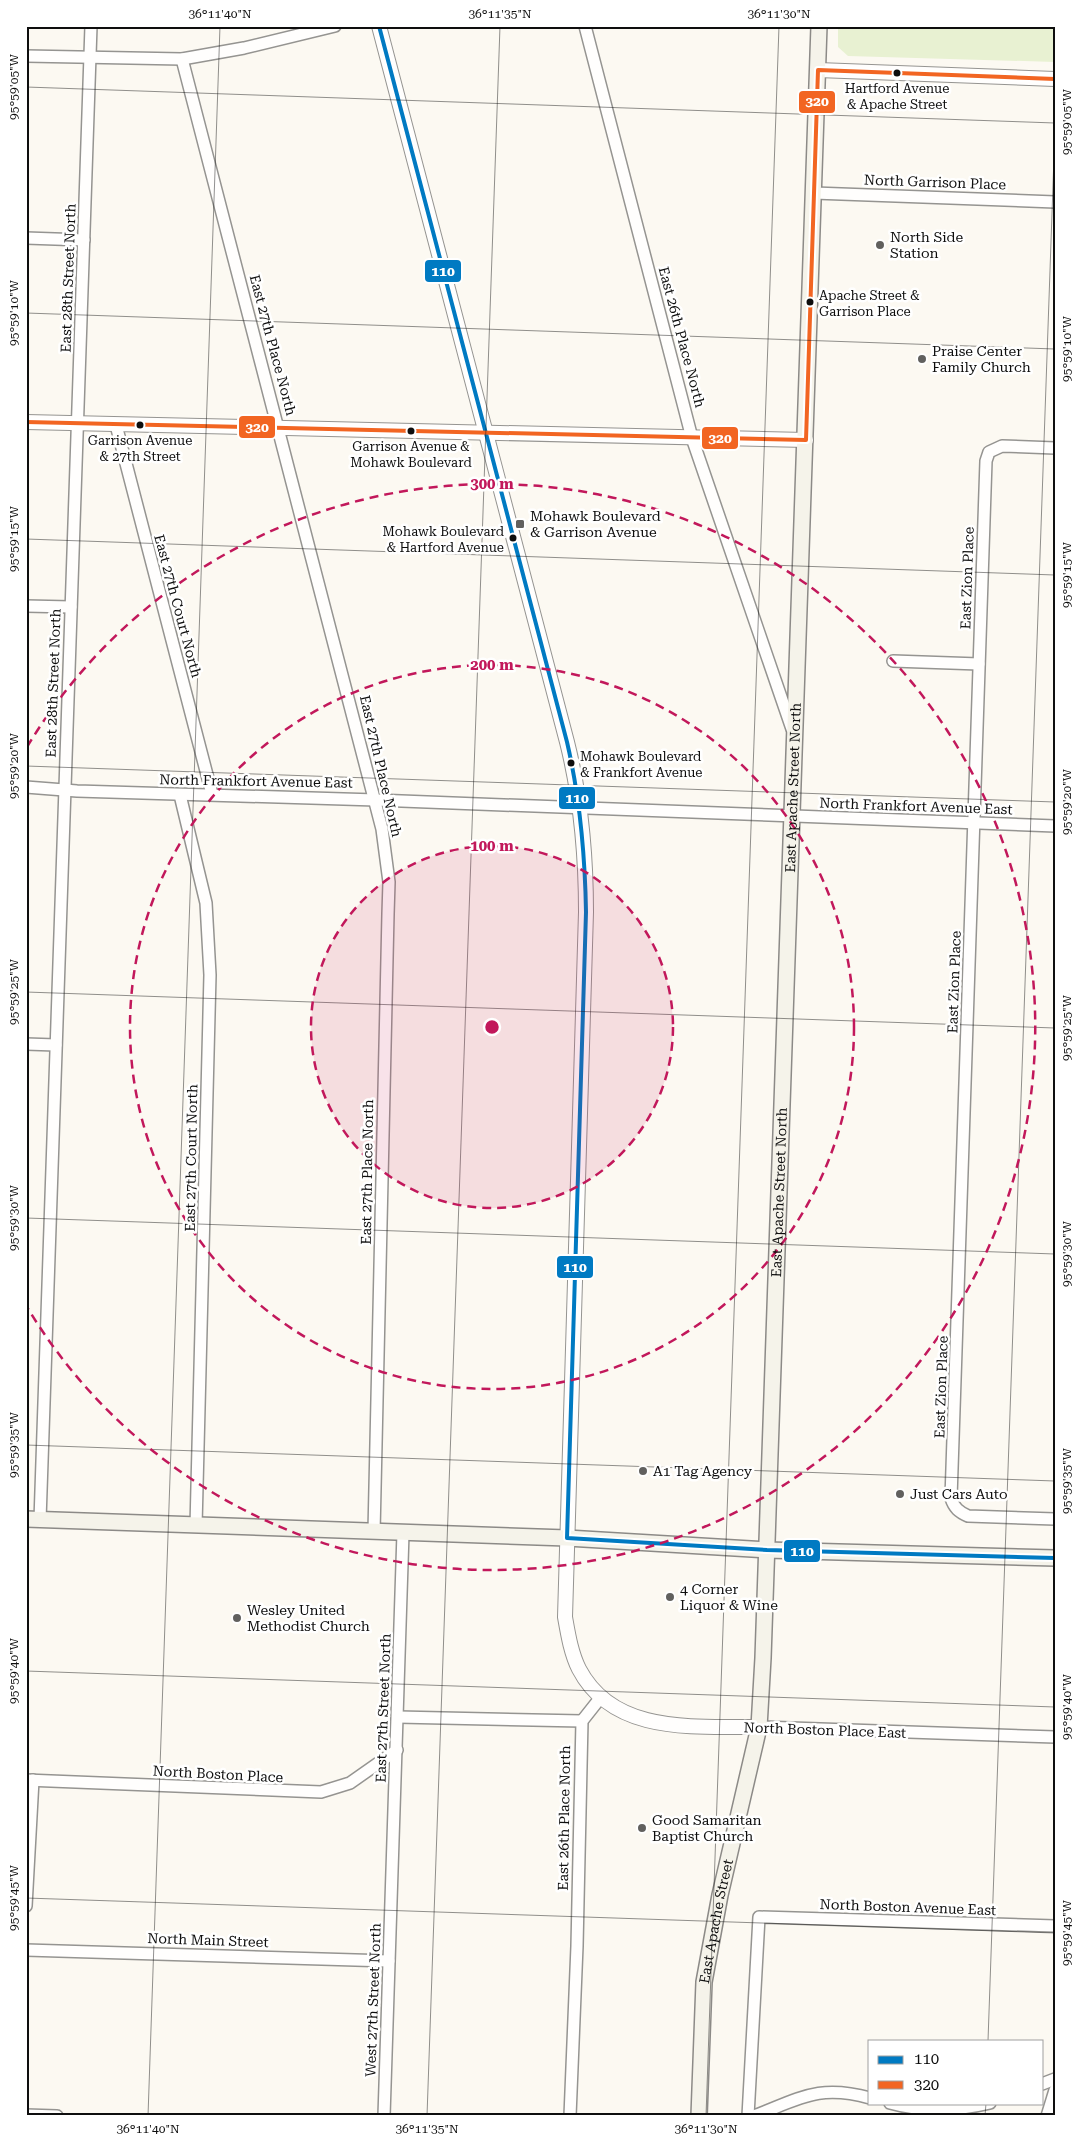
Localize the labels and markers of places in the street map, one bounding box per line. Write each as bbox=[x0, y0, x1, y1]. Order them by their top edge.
marker: Hartford Avenue & Apache Street bbox=[892, 68, 902, 78]
place label: Hartford Avenue & Apache Street bbox=[845, 81, 949, 112]
place label: North Side Station bbox=[890, 229, 964, 261]
marker: North Side Station bbox=[874, 239, 886, 251]
place label: Apache Street & Garrison Place bbox=[819, 288, 920, 319]
marker: Apache Street & Garrison Place bbox=[805, 297, 815, 307]
place label: Praise Center Family Church bbox=[932, 343, 1031, 375]
marker: Praise Center Family Church bbox=[916, 353, 928, 365]
marker: Garrison Avenue & 27th Street bbox=[135, 420, 145, 430]
marker: Garrison Avenue & Mohawk Boulevard bbox=[406, 426, 416, 436]
place label: Garrison Avenue & 27th Street bbox=[88, 433, 192, 464]
place label: Garrison Avenue & Mohawk Boulevard bbox=[350, 439, 472, 470]
place label: Mohawk Boulevard & Garrison Avenue bbox=[530, 508, 661, 540]
marker: Mohawk Boulevard & Garrison Avenue bbox=[514, 518, 526, 530]
place label: Mohawk Boulevard & Hartford Avenue bbox=[383, 524, 505, 555]
marker: Mohawk Boulevard & Hartford Avenue bbox=[508, 533, 518, 543]
place label: Mohawk Boulevard & Frankfort Avenue bbox=[580, 749, 702, 780]
marker: Mohawk Boulevard & Frankfort Avenue bbox=[566, 758, 576, 768]
centre of rings bbox=[483, 1018, 501, 1036]
place label: A1 Tag Agency bbox=[653, 1463, 753, 1479]
marker: A1 Tag Agency bbox=[637, 1465, 649, 1477]
place label: Just Cars Auto bbox=[910, 1486, 1007, 1502]
marker: Just Cars Auto bbox=[894, 1488, 906, 1500]
place label: 4 Corner Liquor & Wine bbox=[680, 1581, 778, 1613]
marker: 4 Corner Liquor & Wine bbox=[664, 1591, 676, 1603]
place label: Wesley United Methodist Church bbox=[247, 1602, 370, 1634]
marker: Wesley United Methodist Church bbox=[231, 1612, 243, 1624]
place label: Good Samaritan Baptist Church bbox=[652, 1812, 762, 1844]
marker: Good Samaritan Baptist Church bbox=[636, 1822, 648, 1834]

